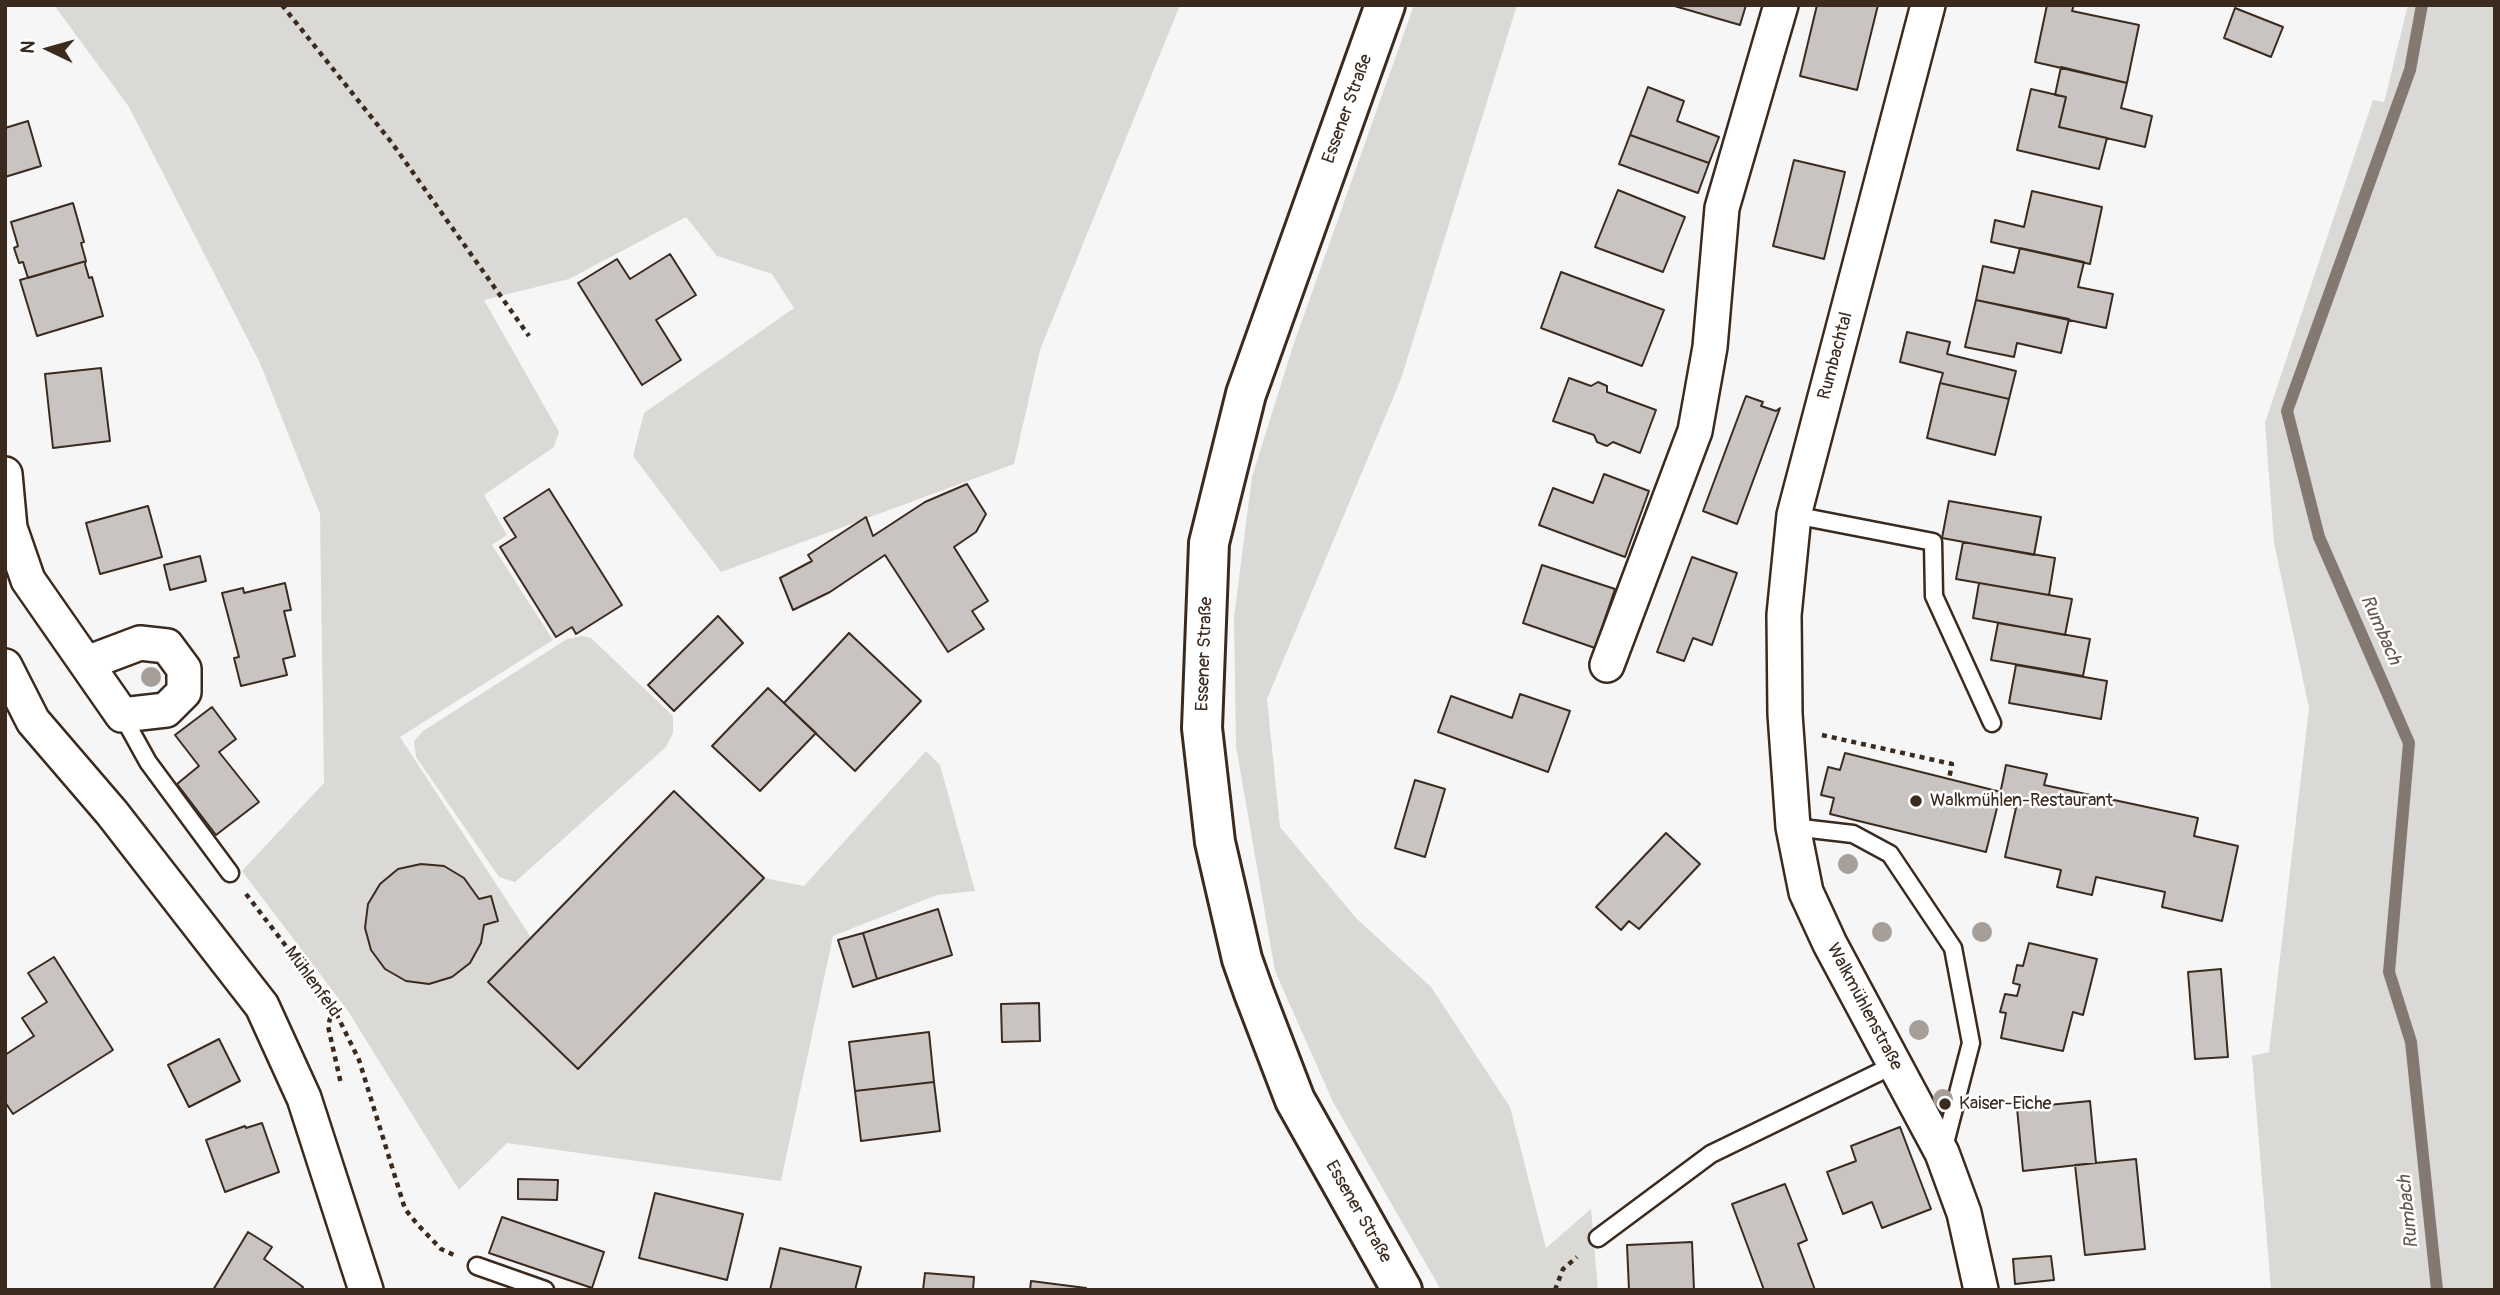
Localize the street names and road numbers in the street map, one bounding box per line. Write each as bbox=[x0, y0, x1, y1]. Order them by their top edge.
street label: Essener Straße bbox=[1318, 51, 1378, 167]
street label: Rumbachtal bbox=[1814, 310, 1858, 402]
street label: Essener Straße bbox=[1192, 596, 1218, 712]
street label: Walkmühlenstraße bbox=[1821, 940, 1907, 1074]
street label: Mühlenfeld bbox=[279, 943, 345, 1021]
street label: Essener Straße bbox=[1320, 1157, 1396, 1267]

